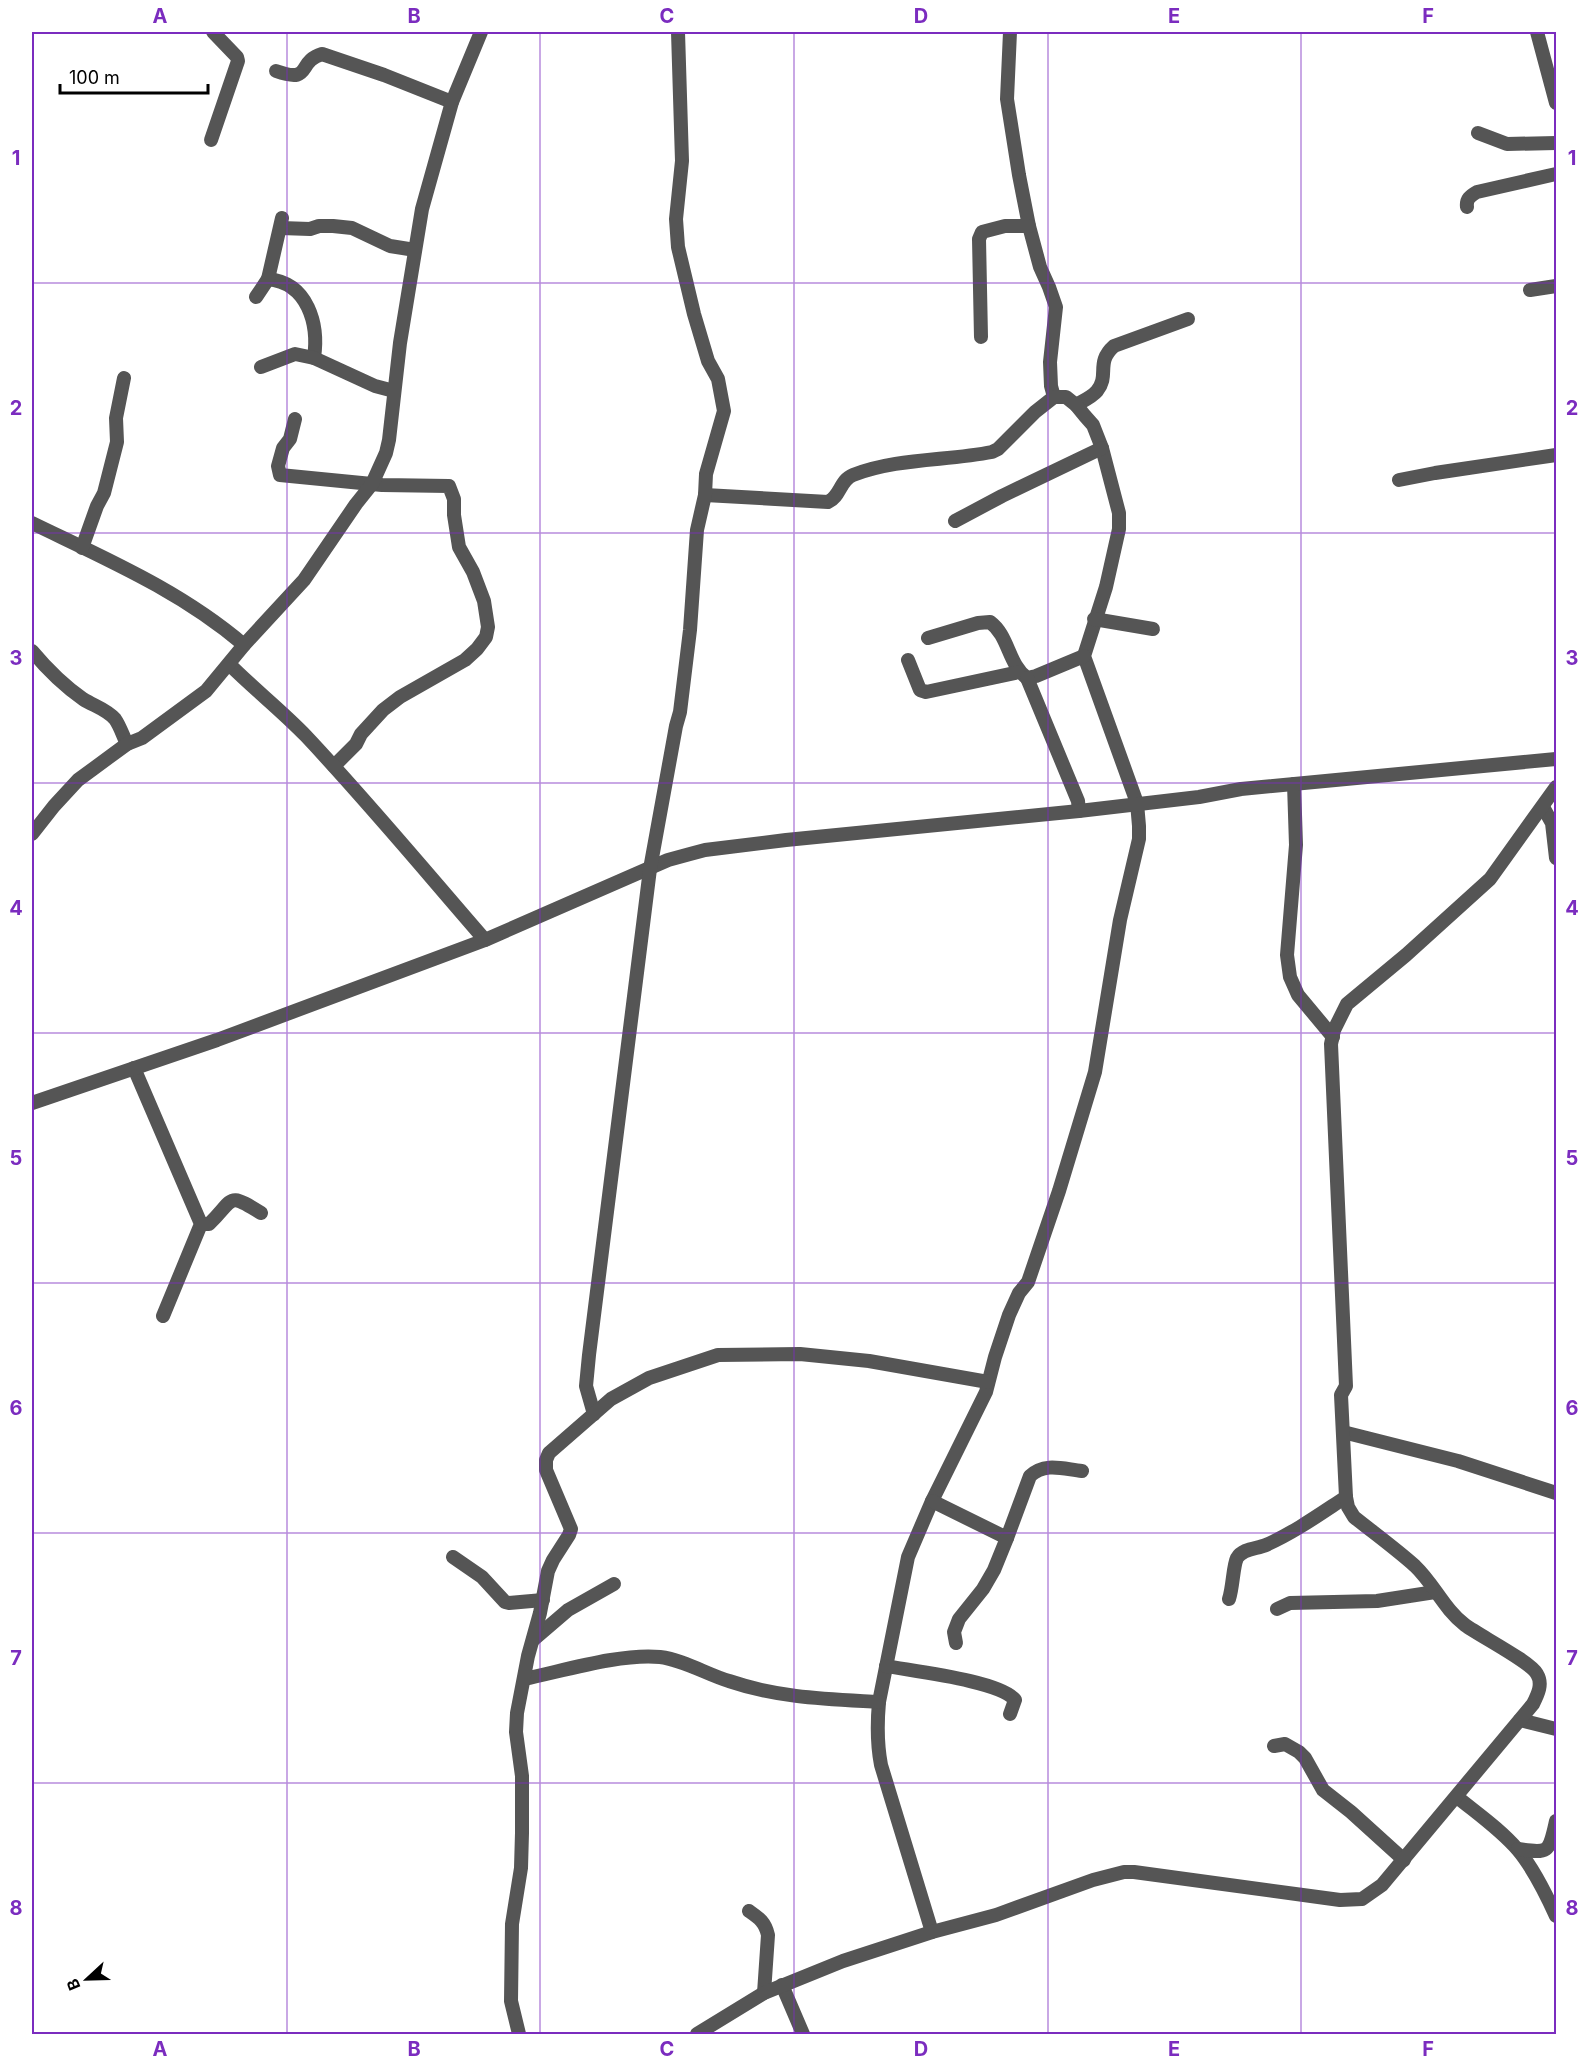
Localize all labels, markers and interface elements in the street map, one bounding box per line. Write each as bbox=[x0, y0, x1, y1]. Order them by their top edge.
text: A bbox=[153, 4, 168, 28]
text: B bbox=[407, 4, 421, 28]
text: C bbox=[660, 4, 674, 28]
text: D bbox=[914, 4, 928, 28]
text: E bbox=[1168, 4, 1180, 28]
text: F bbox=[1422, 4, 1434, 28]
scale bar bbox=[60, 57, 208, 95]
text: 100 m bbox=[69, 67, 120, 88]
text: 1 bbox=[12, 146, 20, 170]
text: 1 bbox=[1568, 146, 1576, 170]
text: 2 bbox=[10, 396, 22, 420]
text: 2 bbox=[1566, 396, 1578, 420]
text: 3 bbox=[10, 646, 22, 670]
text: 3 bbox=[1566, 646, 1578, 670]
text: 4 bbox=[9, 896, 23, 920]
text: 4 bbox=[1565, 896, 1579, 920]
text: 5 bbox=[10, 1146, 22, 1170]
text: 5 bbox=[1566, 1146, 1578, 1170]
text: 6 bbox=[10, 1396, 23, 1420]
text: 6 bbox=[1566, 1396, 1579, 1420]
text: 7 bbox=[10, 1646, 22, 1670]
text: 7 bbox=[1566, 1646, 1578, 1670]
text: 8 bbox=[9, 1896, 23, 1920]
text: 8 bbox=[1565, 1896, 1579, 1920]
north arrow bbox=[57, 1949, 117, 2009]
text: B bbox=[62, 1976, 84, 1993]
text: A bbox=[153, 2037, 168, 2061]
text: B bbox=[407, 2037, 421, 2061]
text: C bbox=[660, 2037, 674, 2061]
text: D bbox=[914, 2037, 928, 2061]
text: E bbox=[1168, 2037, 1180, 2061]
text: F bbox=[1422, 2037, 1434, 2061]

